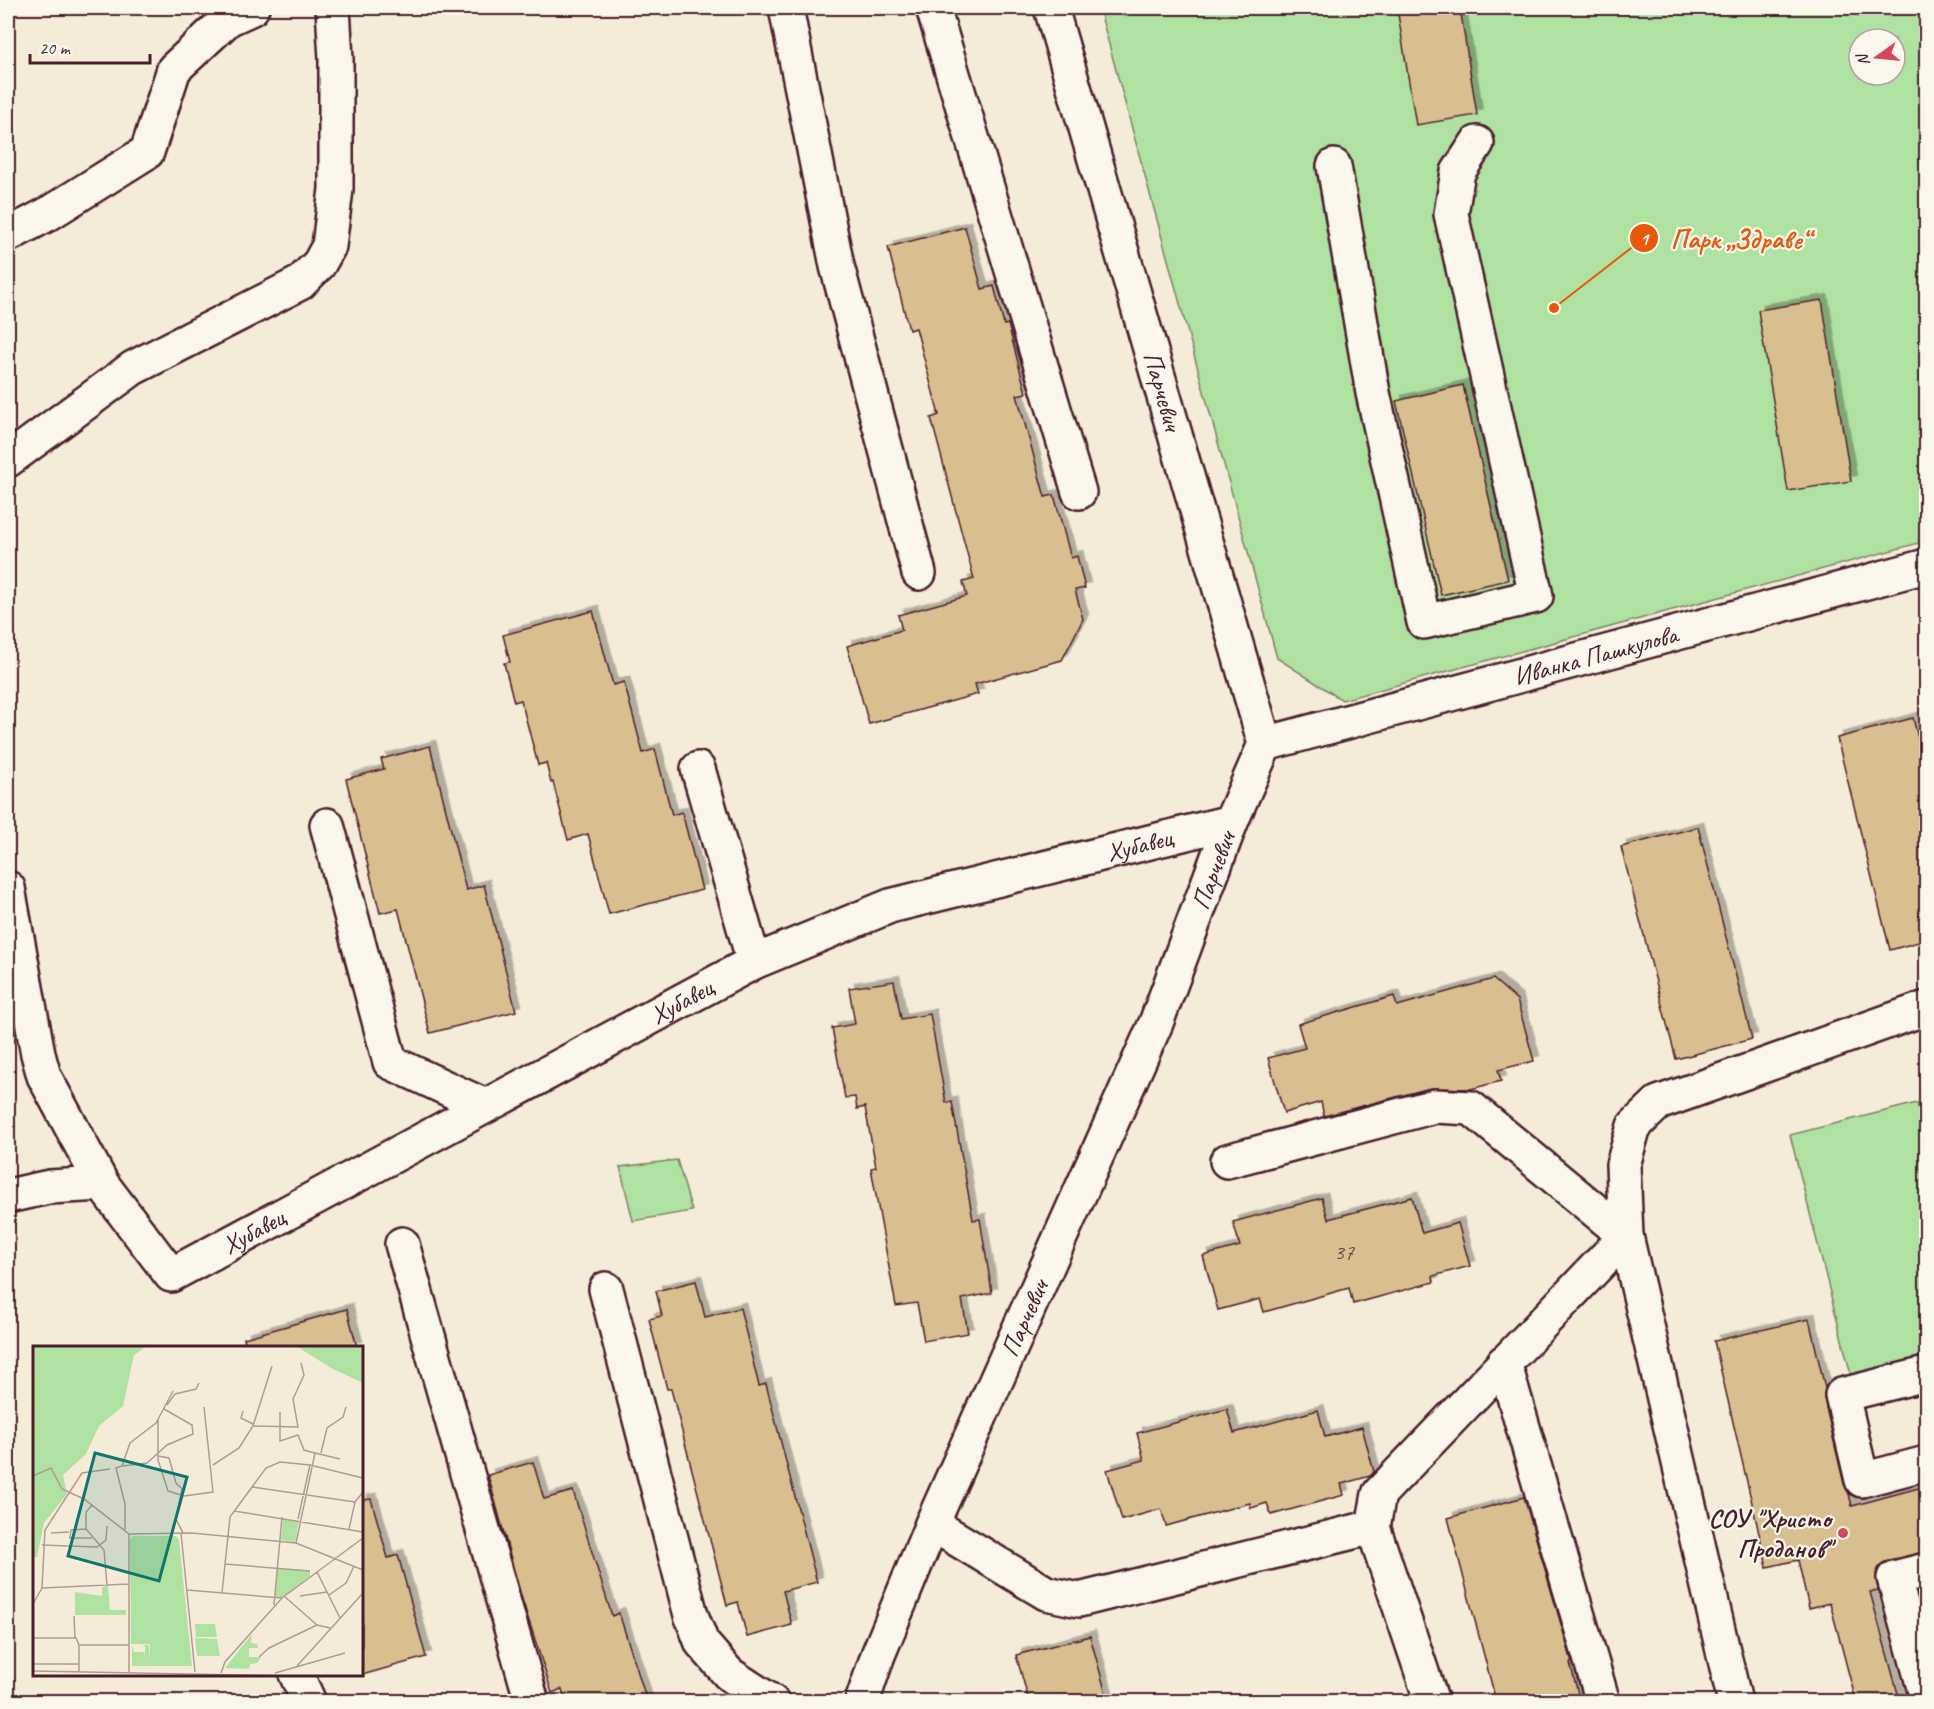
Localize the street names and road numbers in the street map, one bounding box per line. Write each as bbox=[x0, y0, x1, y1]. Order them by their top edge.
street label: Парчевич bbox=[1136, 348, 1190, 437]
street label: Иванка Пашкулова bbox=[1510, 617, 1683, 693]
street label: Хубавец bbox=[1103, 821, 1178, 869]
street label: Парчевич bbox=[1184, 825, 1244, 914]
street label: Хубавец bbox=[645, 970, 721, 1032]
street label: Хубавец bbox=[217, 1200, 292, 1261]
street label: Парчевич bbox=[993, 1272, 1057, 1362]

